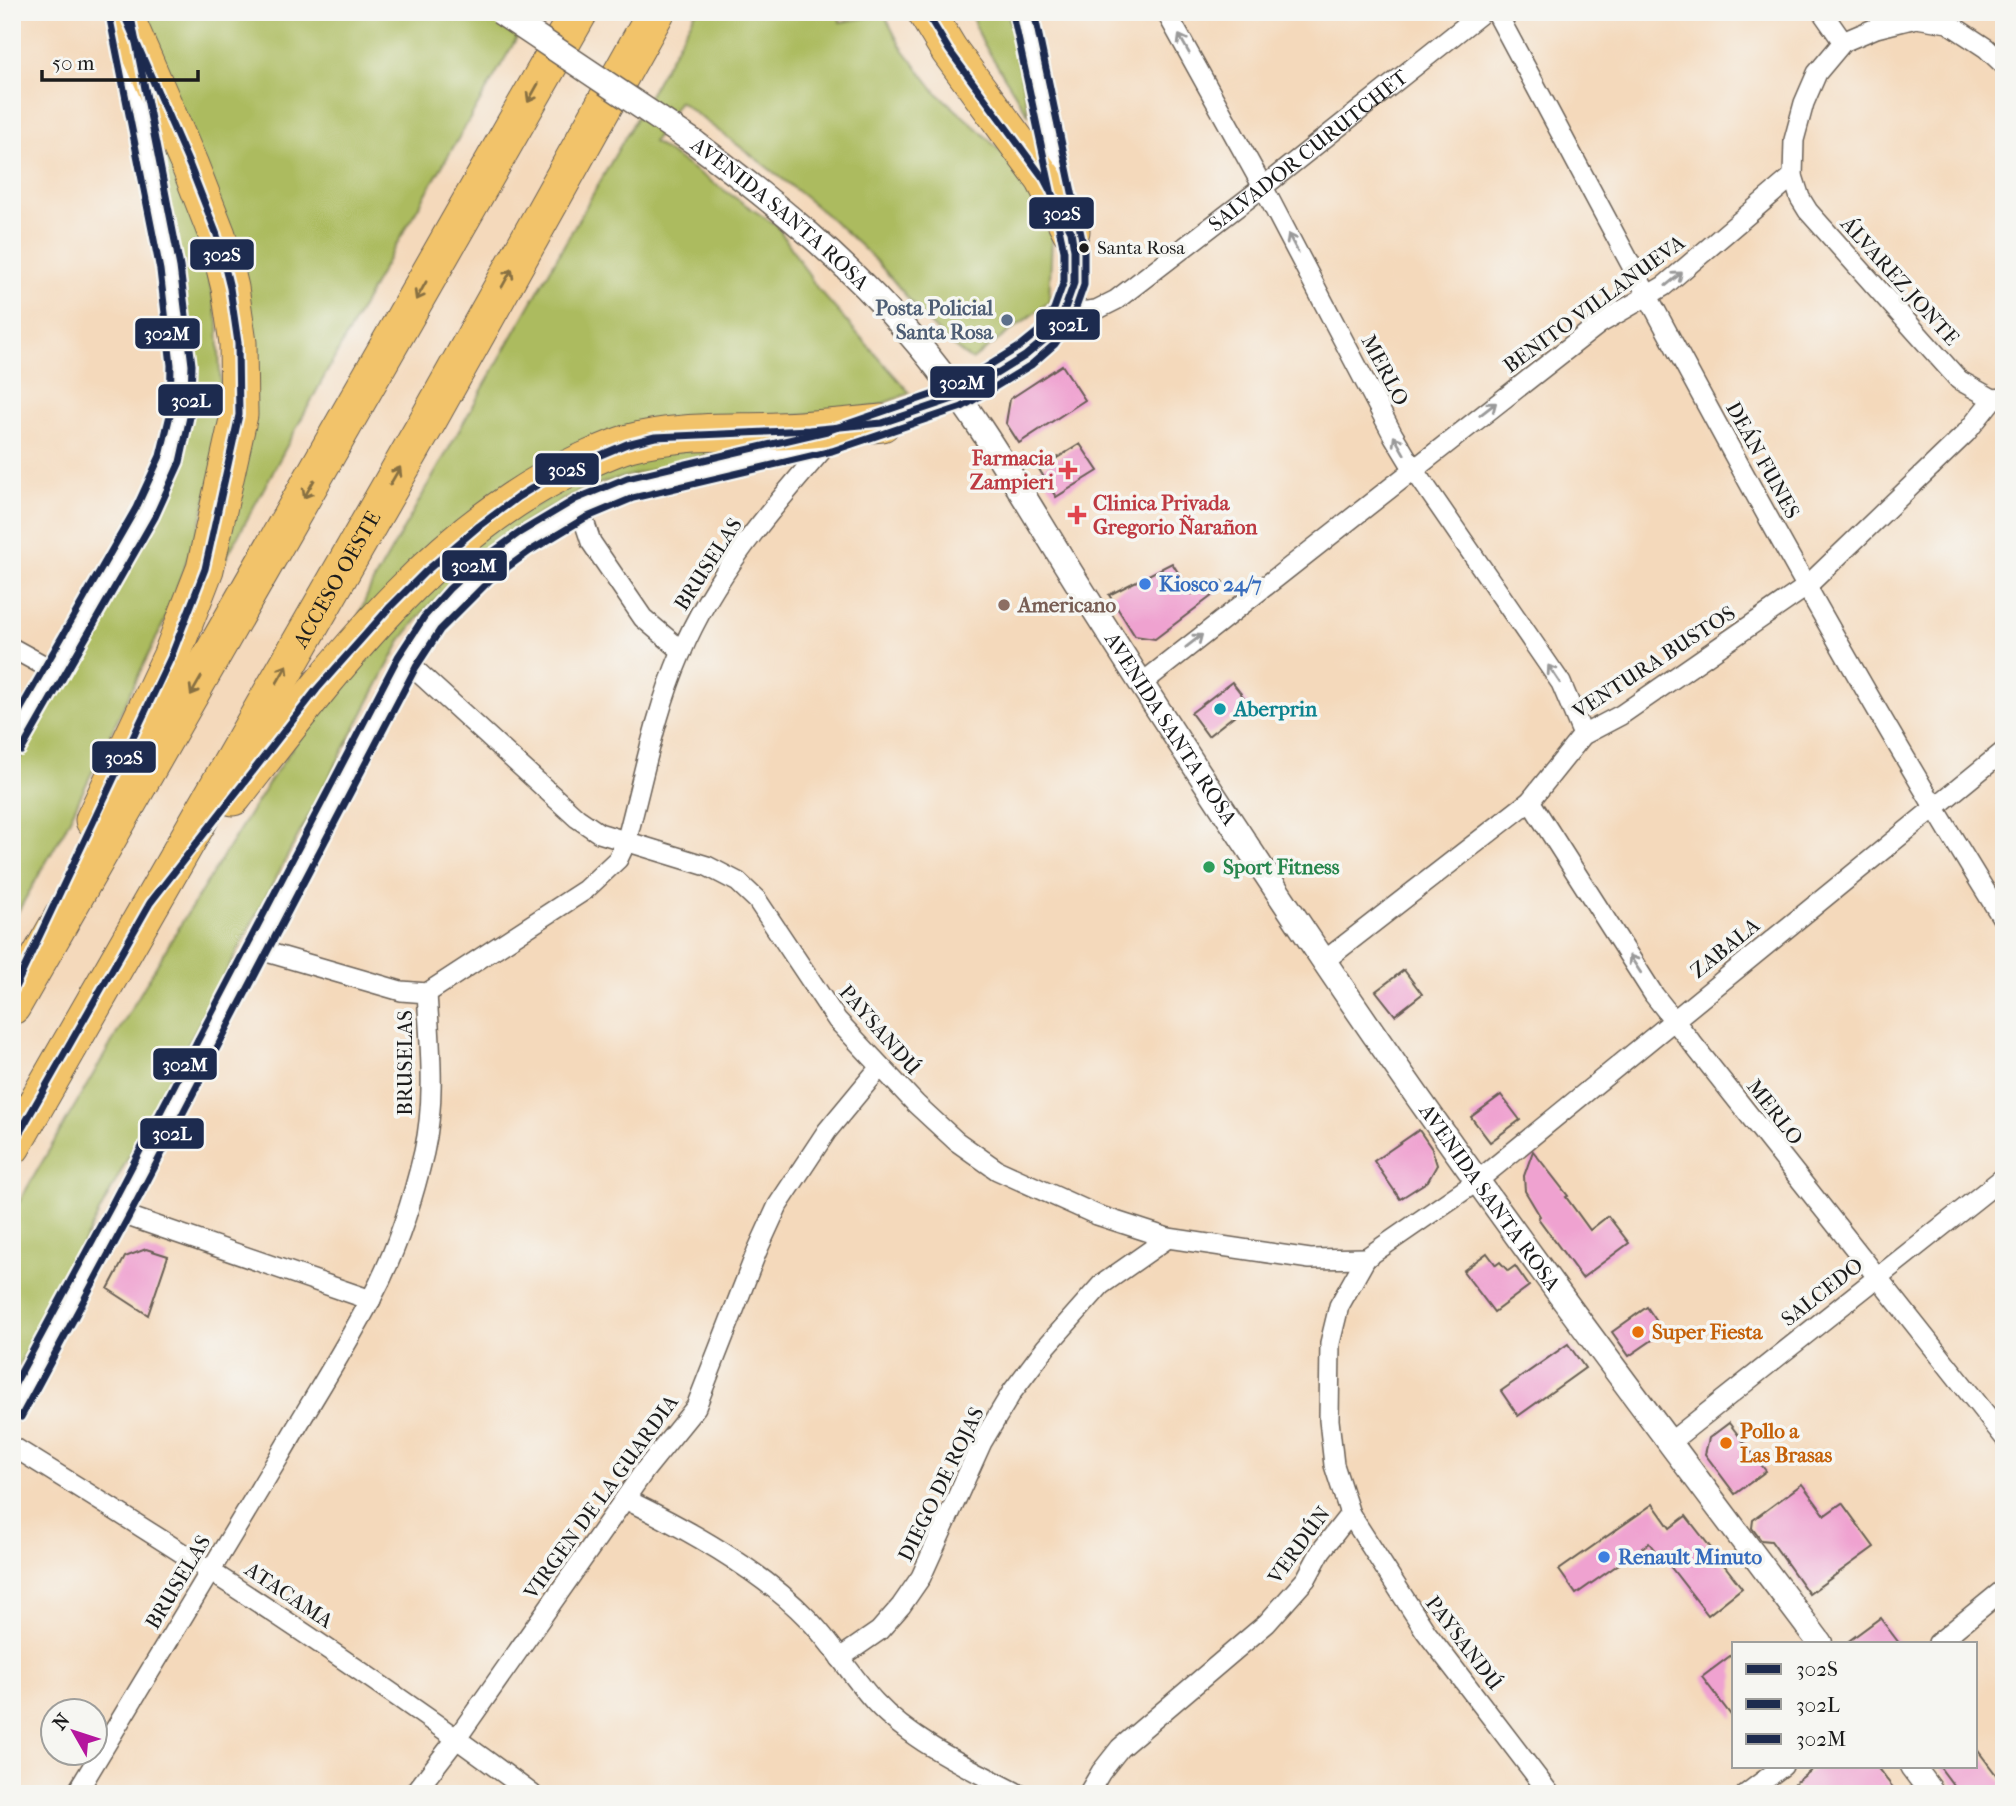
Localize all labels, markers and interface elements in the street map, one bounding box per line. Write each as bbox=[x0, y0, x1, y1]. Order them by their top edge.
one-way arrow bbox=[1177, 34, 1191, 54]
scale bar bbox=[42, 38, 198, 82]
text: 50 m bbox=[52, 51, 95, 75]
street label: SALVADOR CURUTCHET bbox=[1204, 64, 1413, 236]
one-way arrow bbox=[526, 82, 539, 103]
street label: AVENIDA SANTA ROSA bbox=[686, 132, 874, 295]
line badge: 302S bbox=[1028, 196, 1095, 230]
text: 302S bbox=[1043, 203, 1081, 225]
street label: ÁLVAREZ JONTE bbox=[1835, 211, 1964, 350]
street label: BENITO VILLANUEVA bbox=[1499, 230, 1690, 378]
one-way arrow bbox=[1285, 234, 1299, 254]
place label: Santa Rosa bbox=[1097, 237, 1185, 259]
line badge: 302S bbox=[189, 238, 255, 271]
marker: Santa Rosa bbox=[1077, 241, 1091, 255]
text: 302S bbox=[203, 244, 241, 266]
one-way arrow bbox=[500, 269, 514, 289]
one-way arrow bbox=[1664, 271, 1682, 286]
one-way arrow bbox=[414, 280, 427, 301]
place label: Posta Policial Santa Rosa bbox=[875, 296, 994, 344]
line badge: 302L bbox=[1035, 308, 1101, 341]
marker: Posta Policial Santa Rosa bbox=[999, 312, 1015, 328]
text: 302L bbox=[1048, 314, 1088, 336]
line badge: 302M bbox=[134, 317, 201, 350]
text: 302M bbox=[144, 323, 190, 345]
street label: MERLO bbox=[1356, 331, 1414, 409]
line badge: 302M bbox=[929, 365, 996, 399]
text: 302M bbox=[939, 372, 985, 394]
line badge: 302L bbox=[157, 383, 224, 417]
text: 302L bbox=[171, 390, 211, 412]
street label: DEÁN FUNES bbox=[1721, 397, 1805, 523]
one-way arrow bbox=[1479, 402, 1497, 417]
one-way arrow bbox=[1392, 435, 1406, 455]
place label: Farmacia Zampieri bbox=[970, 446, 1055, 494]
line badge: 302S bbox=[534, 452, 600, 486]
text: 302S bbox=[548, 459, 586, 481]
marker: Farmacia Zampieri bbox=[1060, 462, 1076, 478]
one-way arrow bbox=[389, 467, 403, 487]
one-way arrow bbox=[302, 478, 316, 498]
place label: Clinica Privada Gregorio Ñarañon bbox=[1093, 491, 1258, 539]
marker: Clinica Privada Gregorio Ñarañon bbox=[1067, 505, 1087, 525]
street label: ACCESO OESTE bbox=[288, 507, 385, 653]
street label: BRUSELAS bbox=[669, 513, 747, 615]
line badge: 302M bbox=[441, 549, 508, 582]
text: 302M bbox=[451, 555, 497, 577]
place label: Kiosco 24/7 bbox=[1159, 572, 1262, 597]
marker: Kiosco 24/7 bbox=[1137, 576, 1153, 592]
place label: Americano bbox=[1016, 593, 1116, 617]
marker: Americano bbox=[996, 597, 1012, 613]
street label: VENTURA BUSTOS bbox=[1568, 601, 1740, 724]
street label: AVENIDA SANTA ROSA bbox=[1099, 627, 1242, 830]
one-way arrow bbox=[1185, 634, 1203, 649]
one-way arrow bbox=[275, 664, 289, 684]
one-way arrow bbox=[1547, 664, 1561, 684]
one-way arrow bbox=[189, 675, 202, 696]
place label: Aberprin bbox=[1232, 697, 1318, 721]
marker: Aberprin bbox=[1212, 701, 1228, 717]
line badge: 302S bbox=[91, 740, 157, 774]
text: 302S bbox=[105, 747, 143, 769]
place label: Sport Fitness bbox=[1223, 855, 1340, 879]
marker: Sport Fitness bbox=[1201, 859, 1217, 875]
street label: ZABALA bbox=[1686, 913, 1765, 983]
one-way arrow bbox=[1627, 955, 1642, 974]
street label: PAYSANDÚ bbox=[834, 980, 926, 1080]
street label: BRUSELAS bbox=[393, 1010, 417, 1116]
line badge: 302M bbox=[152, 1047, 218, 1081]
text: 302M bbox=[162, 1054, 208, 1076]
street label: MERLO bbox=[1742, 1074, 1808, 1150]
street label: AVENIDA SANTA ROSA bbox=[1414, 1099, 1565, 1296]
line badge: 302L bbox=[139, 1117, 205, 1150]
text: 302L bbox=[152, 1123, 192, 1145]
street label: SALCEDO bbox=[1777, 1253, 1867, 1331]
place label: Super Fiesta bbox=[1652, 1320, 1764, 1344]
marker: Super Fiesta bbox=[1630, 1324, 1646, 1340]
street label: VIRGEN DE LA GUARDIA bbox=[518, 1390, 683, 1605]
street label: DIEGO DE ROJAS bbox=[893, 1403, 989, 1565]
place label: Pollo a Las Brasas bbox=[1740, 1419, 1832, 1467]
marker: Pollo a Las Brasas bbox=[1718, 1435, 1734, 1451]
street label: VERDÚN bbox=[1262, 1502, 1335, 1589]
street label: BRUSELAS bbox=[141, 1531, 215, 1633]
place label: Renault Minuto bbox=[1618, 1545, 1762, 1569]
marker: Renault Minuto bbox=[1596, 1549, 1612, 1565]
street label: ATACAMA bbox=[240, 1556, 338, 1633]
street label: PAYSANDÚ bbox=[1421, 1591, 1508, 1695]
legend bbox=[1732, 1642, 1978, 1768]
text: 302S bbox=[1796, 1657, 1838, 1681]
text: 302L bbox=[1796, 1693, 1840, 1717]
north arrow bbox=[38, 1698, 108, 1768]
text: N bbox=[48, 1709, 75, 1734]
text: 302M bbox=[1796, 1727, 1846, 1751]

